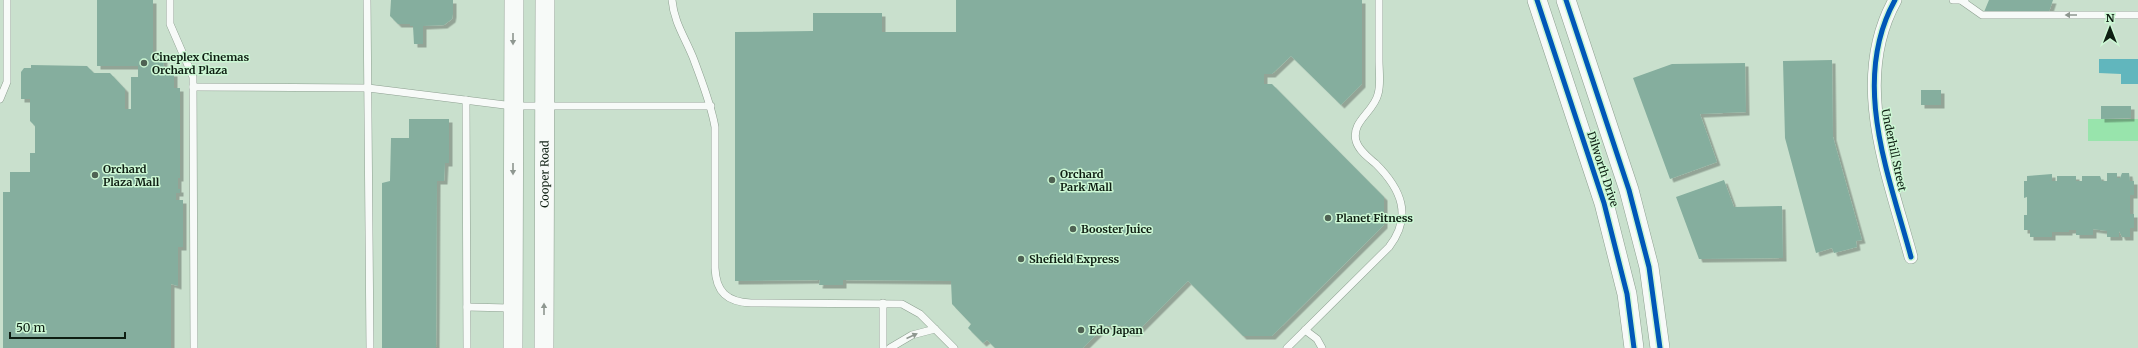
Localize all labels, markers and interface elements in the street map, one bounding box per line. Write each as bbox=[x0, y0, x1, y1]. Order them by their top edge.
north arrow bbox=[2090, 8, 2130, 48]
text: N bbox=[2106, 11, 2115, 25]
one-way arrow bbox=[2064, 12, 2077, 18]
one-way arrow bbox=[510, 33, 516, 46]
place label: Cineplex Cinemas Orchard Plaza bbox=[152, 50, 249, 77]
marker: Cineplex Cinemas Orchard Plaza bbox=[139, 58, 149, 68]
street label: Underhill Street bbox=[1878, 107, 1910, 193]
street label: Dilworth Drive bbox=[1584, 130, 1622, 209]
street label: Cooper Road bbox=[537, 140, 552, 208]
place label: Orchard Plaza Mall bbox=[103, 162, 160, 189]
one-way arrow bbox=[510, 163, 516, 176]
place label: Orchard Park Mall bbox=[1060, 167, 1113, 194]
marker: Orchard Plaza Mall bbox=[90, 170, 100, 180]
marker: Orchard Park Mall bbox=[1047, 175, 1057, 185]
place label: Planet Fitness bbox=[1336, 211, 1413, 225]
marker: Planet Fitness bbox=[1323, 213, 1333, 223]
place label: Booster Juice bbox=[1081, 222, 1152, 236]
marker: Booster Juice bbox=[1068, 224, 1078, 234]
place label: Shefield Express bbox=[1029, 252, 1120, 266]
marker: Shefield Express bbox=[1016, 254, 1026, 264]
one-way arrow bbox=[541, 302, 547, 315]
scale bar bbox=[10, 314, 125, 340]
text: 50 m bbox=[16, 320, 45, 335]
place label: Edo Japan bbox=[1089, 323, 1143, 337]
marker: Edo Japan bbox=[1076, 325, 1086, 335]
one-way arrow bbox=[906, 333, 918, 339]

